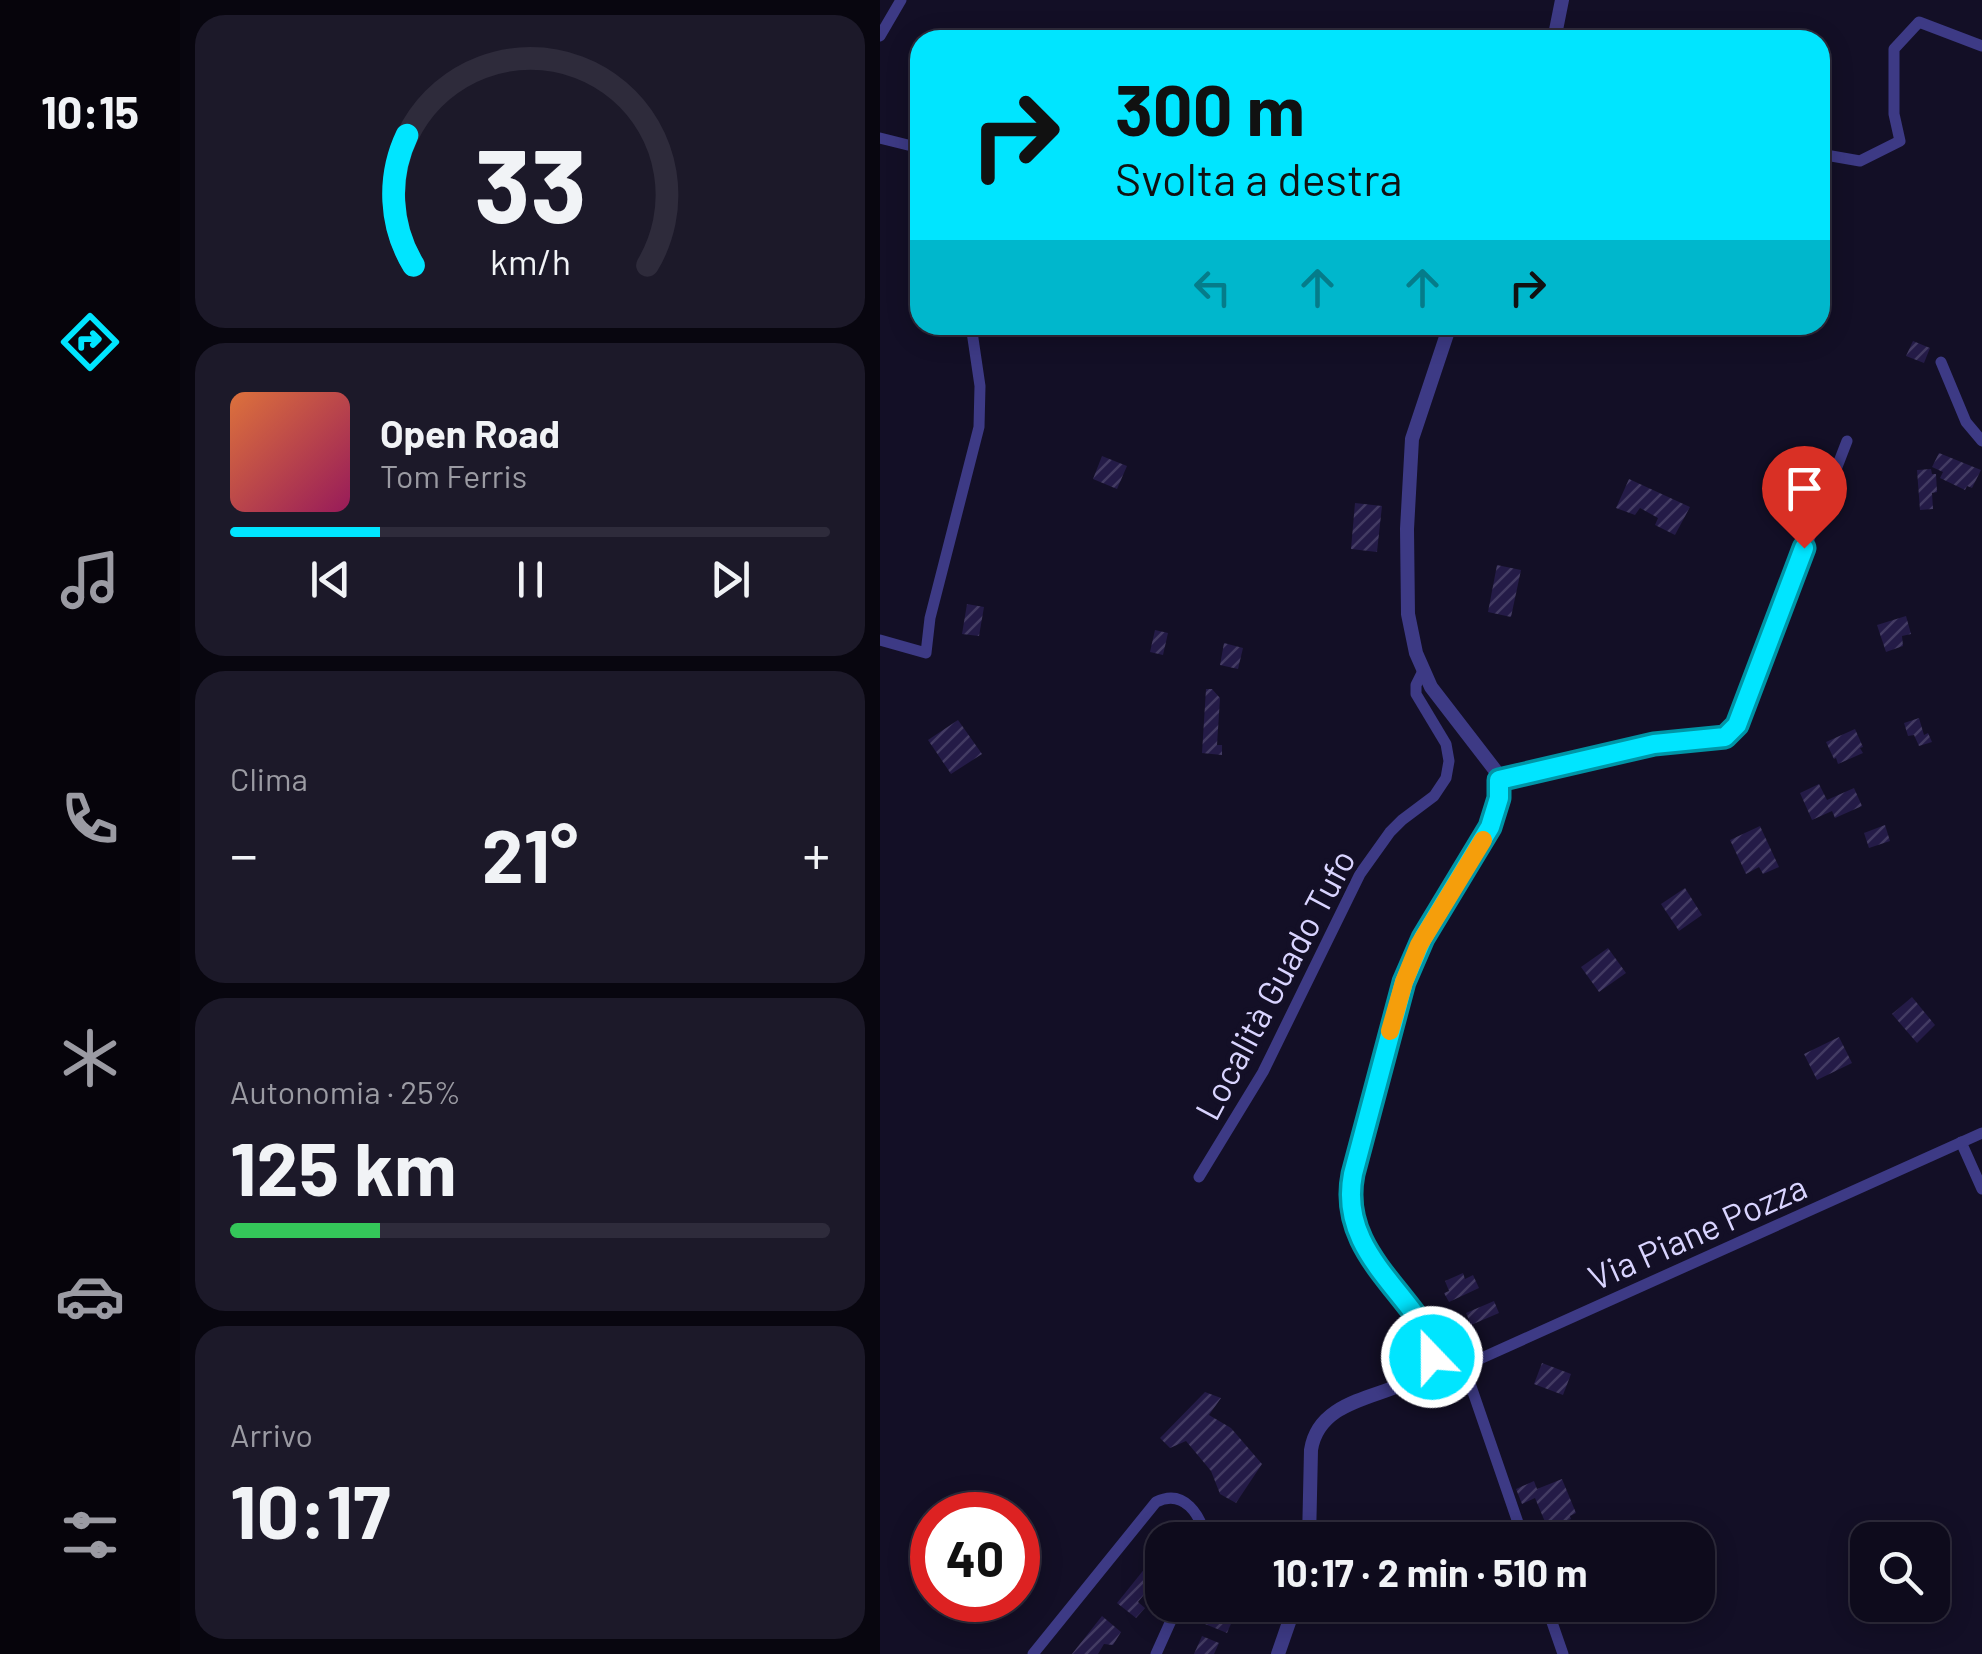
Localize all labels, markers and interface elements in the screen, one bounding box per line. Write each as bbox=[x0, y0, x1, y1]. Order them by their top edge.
text: 300 m bbox=[1115, 66, 1305, 150]
icon: right bbox=[950, 70, 1080, 200]
text: 10:15 bbox=[41, 84, 139, 138]
text: 33 bbox=[474, 119, 586, 244]
text: Svolta a destra bbox=[1115, 151, 1403, 205]
text: km/h bbox=[490, 239, 570, 282]
icon: left bbox=[1185, 260, 1240, 315]
icon: ahead bbox=[1290, 260, 1345, 315]
icon: ahead bbox=[1395, 260, 1450, 315]
icon: right bbox=[1500, 260, 1555, 315]
icon: directions bbox=[55, 307, 125, 377]
text: Open Road bbox=[380, 410, 560, 456]
pin bbox=[1762, 446, 1847, 549]
text: Tom Ferris bbox=[380, 456, 527, 494]
icon: arrive bbox=[1777, 461, 1832, 516]
icon: music bbox=[55, 545, 125, 615]
icon: previous bbox=[303, 552, 358, 607]
icon: pause bbox=[503, 552, 558, 607]
icon: next bbox=[703, 552, 758, 607]
text: Clima bbox=[230, 759, 308, 797]
icon: phone bbox=[55, 784, 125, 854]
text: 21° bbox=[482, 808, 578, 898]
text: − bbox=[230, 820, 258, 886]
text: + bbox=[802, 820, 830, 886]
street label: Località Guado Tufo bbox=[1185, 842, 1363, 1126]
icon: climate bbox=[55, 1023, 125, 1093]
text: Autonomia · 25% bbox=[230, 1072, 461, 1110]
text: 125 km bbox=[230, 1121, 457, 1211]
street label: Via Piane Pozza bbox=[1581, 1164, 1813, 1298]
icon: car bbox=[55, 1261, 125, 1331]
position arrow bbox=[1380, 1305, 1484, 1409]
text: Arrivo bbox=[230, 1415, 313, 1453]
text: 10:17 bbox=[230, 1464, 390, 1554]
speed limit sign: 40 bbox=[910, 1492, 1040, 1622]
icon: filters bbox=[55, 1500, 125, 1570]
map controls bbox=[1850, 1522, 1950, 1622]
button: search bbox=[1850, 1522, 1950, 1622]
text: 10:17 · 2 min · 510 m bbox=[1272, 1549, 1588, 1595]

